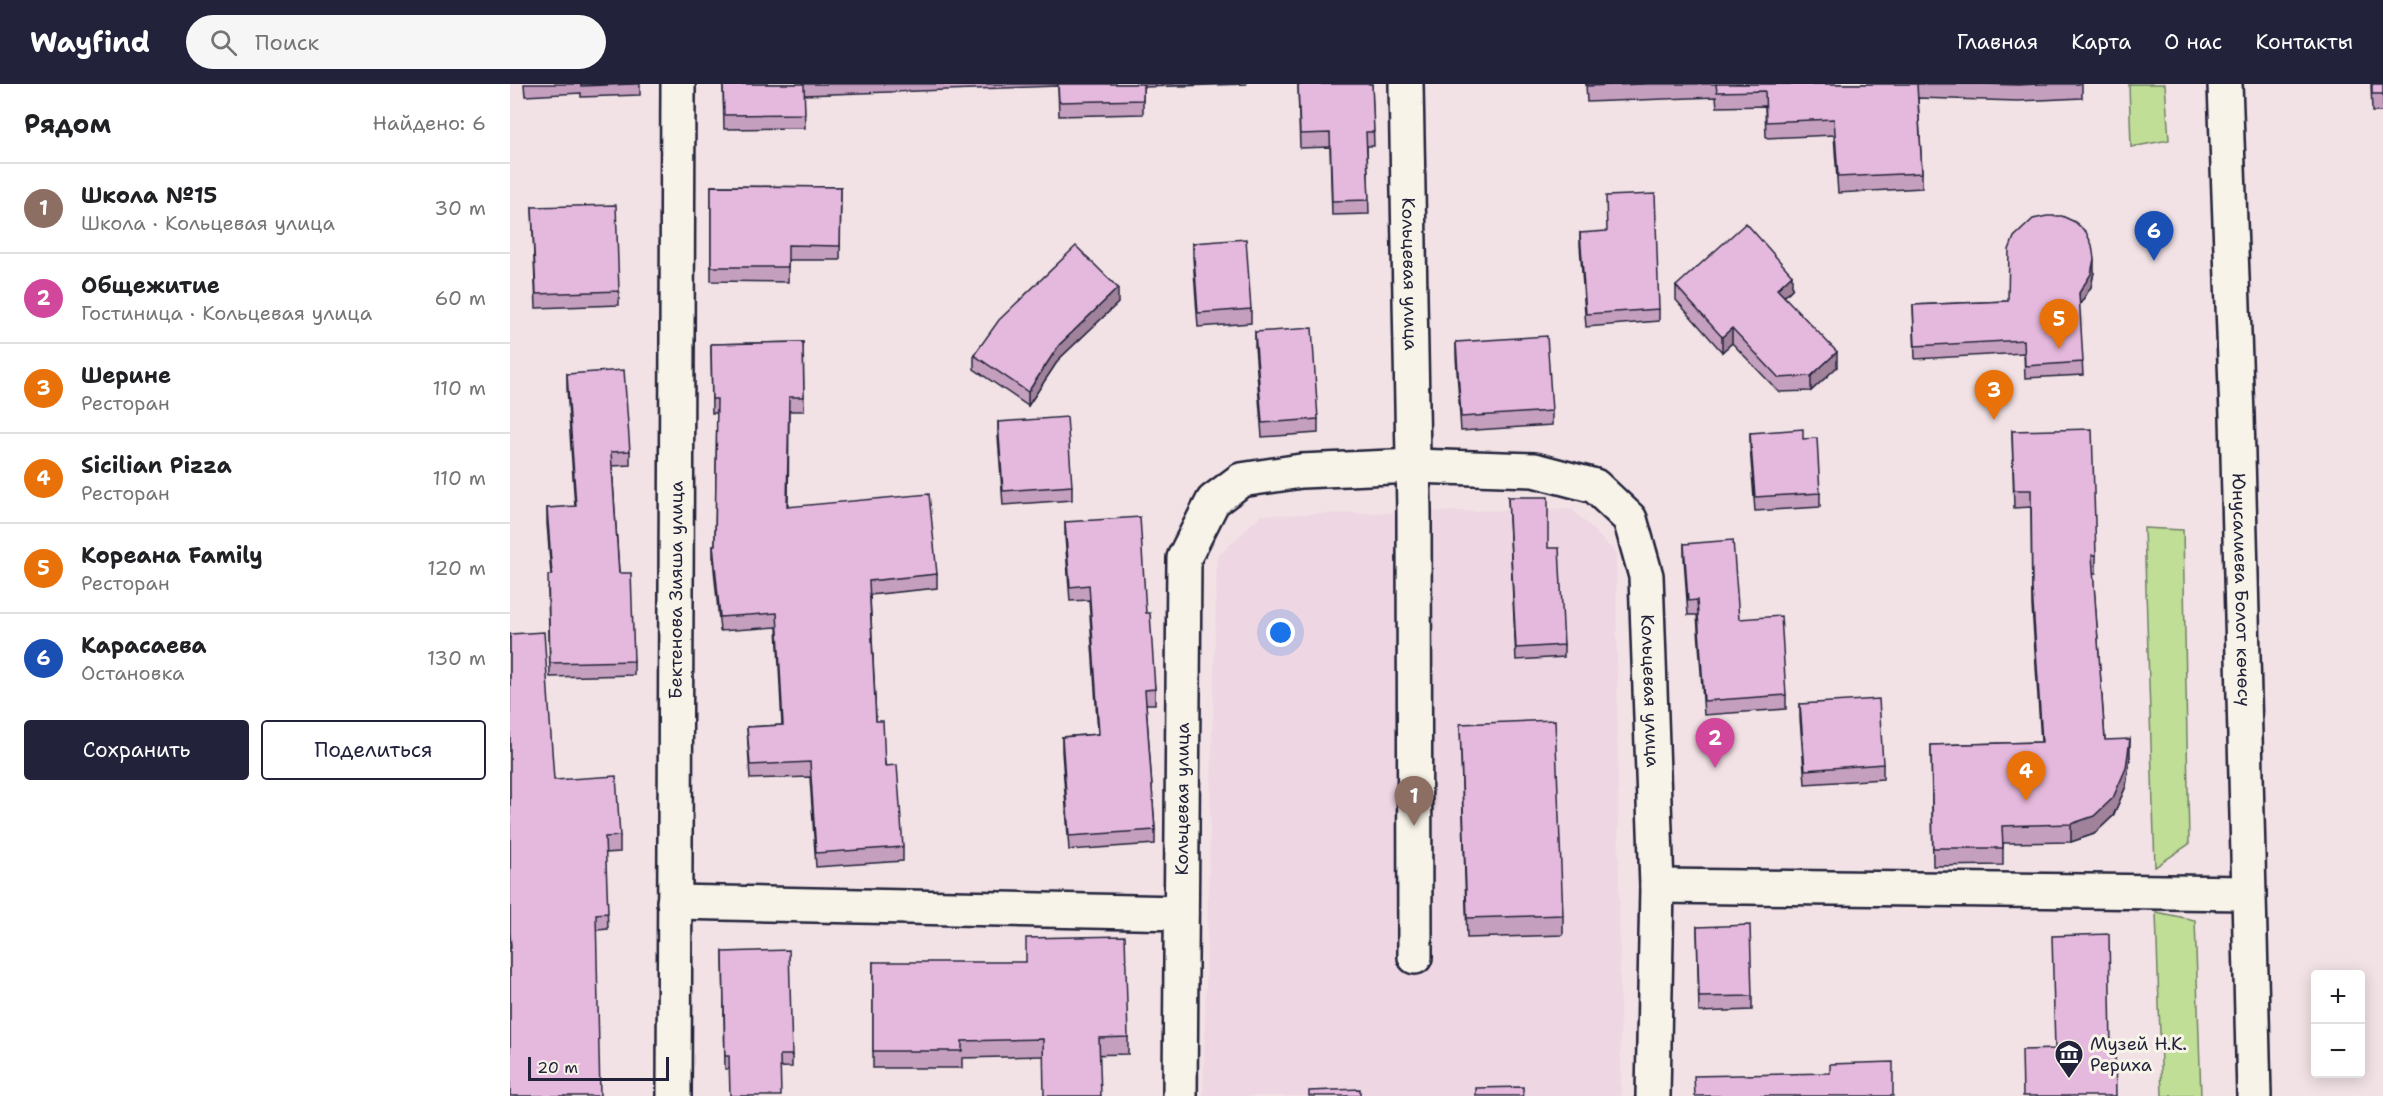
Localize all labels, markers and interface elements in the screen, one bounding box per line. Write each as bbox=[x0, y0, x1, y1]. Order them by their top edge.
search box bbox=[186, 15, 606, 69]
text: Wayfind bbox=[30, 23, 150, 61]
icon: search bbox=[207, 26, 240, 59]
text: Поиск bbox=[255, 28, 319, 57]
text: Главная bbox=[1957, 28, 2038, 56]
text: Карта bbox=[2071, 28, 2131, 56]
text: О нас bbox=[2164, 28, 2222, 56]
text: Контакты bbox=[2255, 28, 2353, 56]
text: Рядом bbox=[24, 106, 111, 141]
text: Найдено: 6 bbox=[373, 110, 486, 136]
text: Школа №15 bbox=[81, 181, 217, 210]
text: 1 bbox=[39, 195, 48, 221]
text: 30 m bbox=[434, 195, 486, 221]
street label: Кольцевая улица bbox=[1396, 197, 1423, 351]
text: Школа · Кольцевая улица bbox=[81, 210, 335, 236]
pin: 6 bbox=[2134, 212, 2174, 261]
text: Общежитие bbox=[81, 271, 220, 300]
text: 2 bbox=[37, 285, 51, 311]
text: 60 m bbox=[434, 285, 486, 311]
text: Гостиница · Кольцевая улица bbox=[81, 300, 372, 326]
pin: 5 bbox=[2040, 300, 2078, 349]
text: Шерине bbox=[81, 361, 171, 390]
pin: 3 bbox=[1974, 370, 2014, 420]
text: 3 bbox=[37, 375, 51, 401]
text: 110 m bbox=[432, 375, 486, 401]
text: Ресторан bbox=[81, 390, 170, 416]
text: Sicilian Pizza bbox=[81, 451, 232, 480]
text: 4 bbox=[37, 465, 51, 491]
text: 110 m bbox=[432, 465, 486, 491]
street label: Юнусалиева Болот көчөсү bbox=[2226, 473, 2256, 707]
text: Ресторан bbox=[81, 480, 170, 506]
street label: Бектенова Зияша улица bbox=[664, 481, 688, 699]
text: Кореана Family bbox=[81, 541, 263, 570]
text: 5 bbox=[37, 555, 50, 581]
text: 120 m bbox=[427, 555, 486, 581]
text: Ресторан bbox=[81, 570, 170, 596]
street label: Кольцевая улица bbox=[1635, 614, 1665, 768]
your location bbox=[1266, 618, 1295, 647]
text: Карасаева bbox=[81, 631, 207, 660]
text: 6 bbox=[37, 645, 51, 671]
text: 130 m bbox=[427, 645, 486, 671]
text: Остановка bbox=[81, 660, 185, 686]
pin: 2 bbox=[1696, 718, 1734, 768]
button: Сохранить bbox=[24, 720, 249, 780]
button: Поделиться bbox=[261, 720, 486, 780]
street label: Кольцевая улица bbox=[1170, 722, 1195, 876]
pin: 4 bbox=[2006, 752, 2046, 801]
pin: 1 bbox=[1394, 776, 1434, 826]
map controls bbox=[2311, 970, 2365, 1078]
button: + bbox=[2311, 970, 2365, 1024]
button: − bbox=[2311, 1024, 2365, 1078]
place label: Музей Н.К. Рериха bbox=[2090, 1032, 2187, 1077]
museum icon: Музей Н.К. Рериха bbox=[2053, 1038, 2085, 1080]
scale bar bbox=[528, 1054, 669, 1082]
text: 20 m bbox=[537, 1057, 578, 1078]

